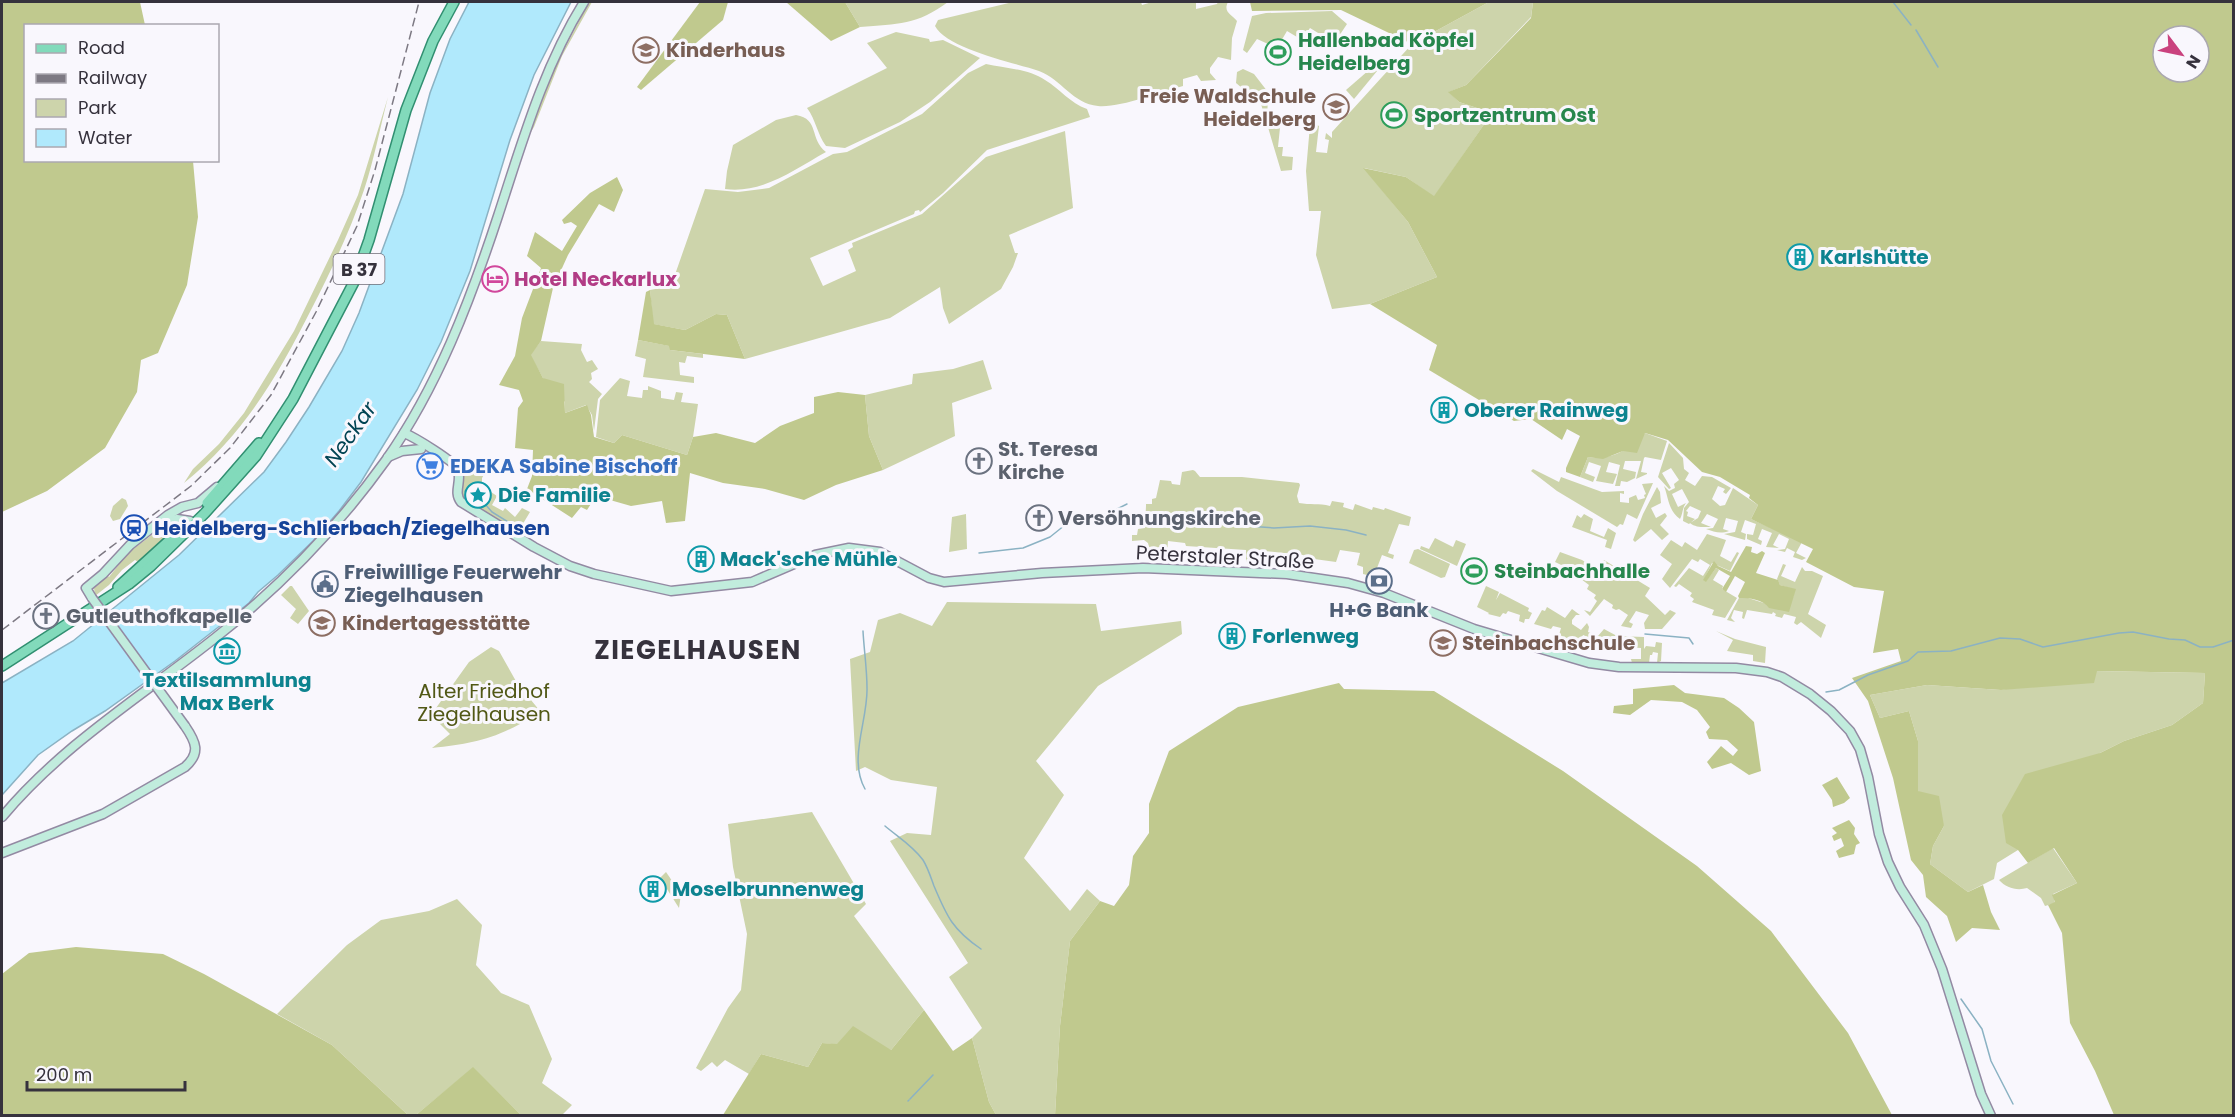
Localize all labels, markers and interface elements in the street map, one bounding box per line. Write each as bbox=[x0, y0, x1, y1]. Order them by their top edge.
legend bbox=[24, 24, 219, 162]
north arrow bbox=[2151, 24, 2211, 84]
place label: Hallenbad Köpfel Heidelberg bbox=[1298, 26, 1474, 77]
text: Road bbox=[78, 35, 125, 60]
school or university icon: Kinderhaus bbox=[631, 35, 661, 65]
place label: Kinderhaus bbox=[666, 36, 785, 64]
sports icon: Hallenbad Köpfel Heidelberg bbox=[1263, 37, 1293, 67]
text: N bbox=[2180, 50, 2206, 73]
text: Railway bbox=[78, 65, 147, 90]
place label: Freie Waldschule Heidelberg bbox=[1139, 82, 1316, 133]
school or university icon: Freie Waldschule Heidelberg bbox=[1321, 92, 1351, 122]
text: Park bbox=[78, 95, 117, 120]
sports icon: Sportzentrum Ost bbox=[1379, 100, 1409, 130]
place label: Sportzentrum Ost bbox=[1414, 101, 1596, 129]
text: Water bbox=[78, 125, 132, 150]
building icon: Karlshütte bbox=[1785, 242, 1815, 272]
place label: Karlshütte bbox=[1820, 243, 1929, 271]
road number: B 37 bbox=[334, 254, 385, 284]
hotel icon: Hotel Neckarlux bbox=[480, 264, 510, 294]
place label: Hotel Neckarlux bbox=[514, 265, 677, 293]
water label: Neckar bbox=[317, 395, 384, 472]
building icon: Oberer Rainweg bbox=[1429, 395, 1459, 425]
place label: Oberer Rainweg bbox=[1464, 396, 1629, 424]
place label: St. Teresa Kirche bbox=[998, 435, 1098, 486]
church icon: St. Teresa Kirche bbox=[964, 446, 994, 476]
supermarket icon: EDEKA Sabine Bischoff bbox=[415, 451, 445, 481]
place label: EDEKA Sabine Bischoff bbox=[450, 452, 677, 480]
place icon: Die Familie bbox=[463, 480, 493, 510]
place label: Die Familie bbox=[498, 481, 611, 509]
church icon: Versöhnungskirche bbox=[1024, 503, 1054, 533]
place label: Versöhnungskirche bbox=[1058, 504, 1261, 532]
station icon: Heidelberg-Schlierbach/Ziegelhausen bbox=[119, 513, 149, 543]
place label: Heidelberg-Schlierbach/Ziegelhausen bbox=[154, 514, 550, 542]
street label: Peterstaler Straße bbox=[1135, 538, 1315, 576]
building icon: Mack'sche Mühle bbox=[686, 544, 716, 574]
place label: Mack'sche Mühle bbox=[720, 545, 898, 573]
sports icon: Steinbachhalle bbox=[1459, 556, 1489, 586]
place label: Steinbachhalle bbox=[1494, 557, 1650, 585]
place label: Freiwillige Feuerwehr Ziegelhausen bbox=[344, 558, 563, 609]
bank icon: H+G Bank bbox=[1364, 566, 1394, 596]
public building icon: Freiwillige Feuerwehr Ziegelhausen bbox=[310, 569, 340, 599]
place label: H+G Bank bbox=[1329, 596, 1429, 624]
church icon: Gutleuthofkapelle bbox=[31, 601, 61, 631]
place label: Gutleuthofkapelle bbox=[66, 602, 252, 630]
school or university icon: Kindertagesstätte bbox=[307, 608, 337, 638]
place label: Kindertagesstätte bbox=[342, 609, 530, 637]
building icon: Forlenweg bbox=[1217, 621, 1247, 651]
place label: Forlenweg bbox=[1252, 622, 1359, 650]
school or university icon: Steinbachschule bbox=[1428, 628, 1458, 658]
place label: Steinbachschule bbox=[1462, 629, 1635, 657]
district label: ZIEGELHAUSEN bbox=[594, 632, 802, 668]
museum icon: Textilsammlung Max Berk bbox=[212, 636, 242, 666]
place label: Textilsammlung Max Berk bbox=[142, 666, 312, 717]
park label: Alter Friedhof Ziegelhausen bbox=[417, 677, 551, 728]
building icon: Moselbrunnenweg bbox=[638, 874, 668, 904]
place label: Moselbrunnenweg bbox=[672, 875, 864, 903]
scale bar bbox=[27, 1054, 184, 1092]
text: 200 m bbox=[36, 1062, 92, 1087]

